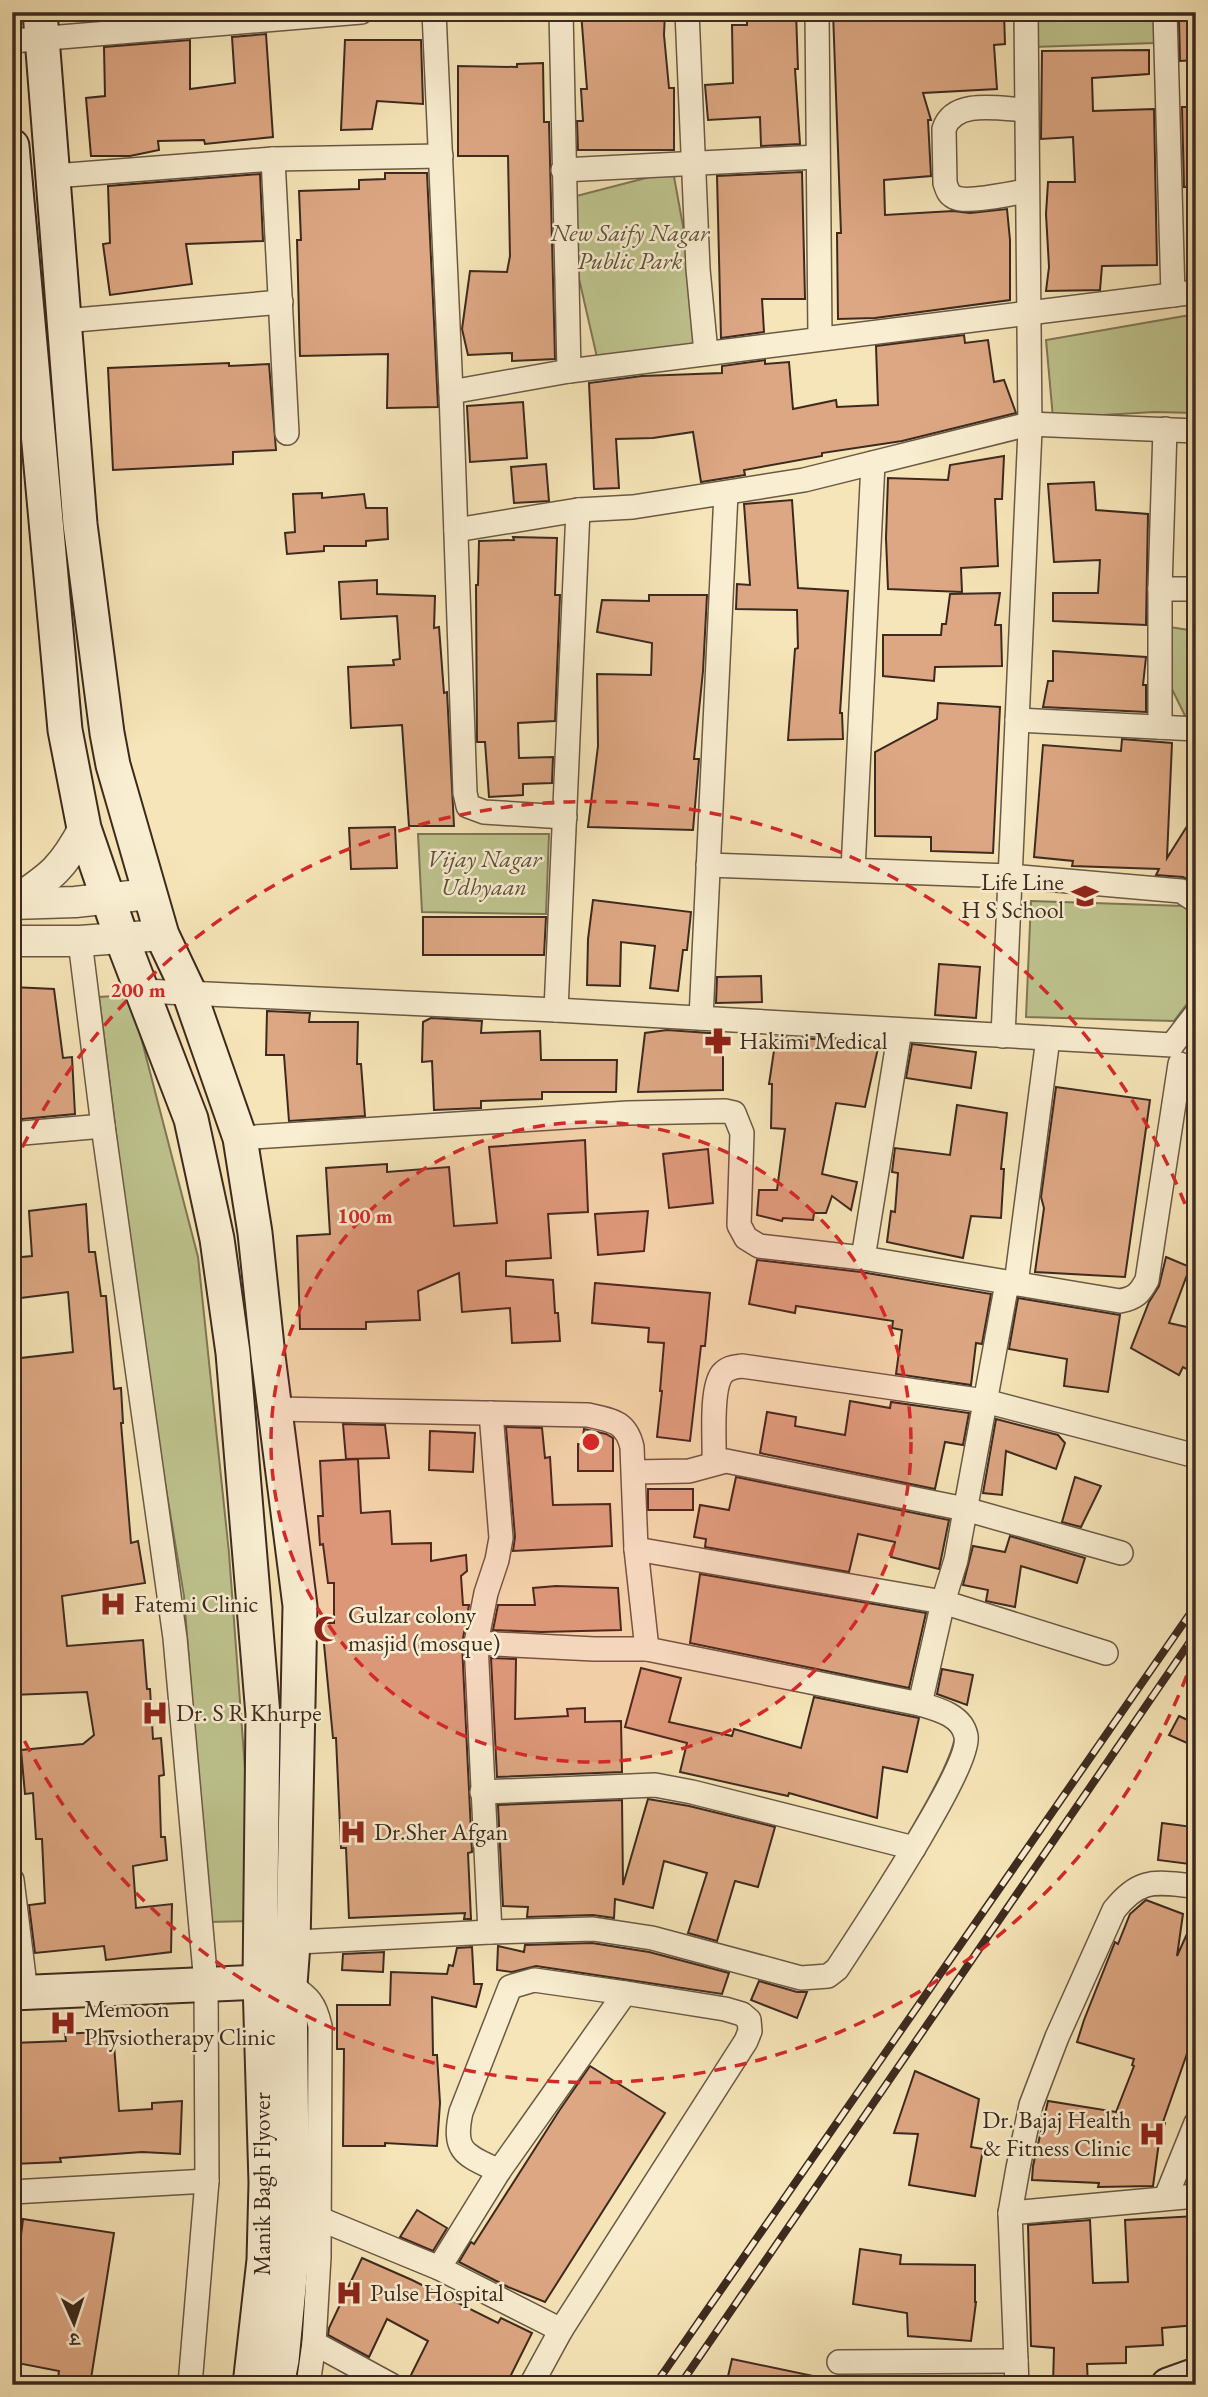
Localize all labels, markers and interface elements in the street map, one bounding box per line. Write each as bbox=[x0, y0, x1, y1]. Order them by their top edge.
park label: New Saify Nagar Public Park bbox=[550, 217, 711, 276]
park label: Vijay Nagar Udhyaan bbox=[427, 843, 543, 902]
place label: Life Line H S School bbox=[961, 866, 1064, 925]
school or university icon: Life Line H S School bbox=[1070, 881, 1100, 911]
text: 200 m bbox=[110, 976, 166, 1003]
place label: Hakimi Medical bbox=[739, 1025, 888, 1056]
pharmacy icon: Hakimi Medical bbox=[703, 1026, 733, 1056]
text: 100 m bbox=[337, 1202, 393, 1229]
centre of rings bbox=[579, 1430, 603, 1454]
place label: Fatemi Clinic bbox=[134, 1588, 258, 1619]
hospital icon: Fatemi Clinic bbox=[98, 1589, 128, 1619]
place label: Gulzar colony masjid (mosque) bbox=[348, 1599, 500, 1658]
mosque icon: Gulzar colony masjid (mosque) bbox=[312, 1614, 342, 1644]
place label: Dr. S R Khurpe bbox=[176, 1697, 322, 1728]
hospital icon: Dr. S R Khurpe bbox=[140, 1698, 170, 1728]
place label: Dr.Sher Afgan bbox=[374, 1816, 509, 1847]
hospital icon: Dr.Sher Afgan bbox=[338, 1817, 368, 1847]
place label: Memoon Physiotherapy Clinic bbox=[84, 1993, 276, 2052]
hospital icon: Memoon Physiotherapy Clinic bbox=[48, 2008, 78, 2038]
street label: Manik Bagh Flyover bbox=[246, 2092, 277, 2276]
place label: Dr. Bajaj Health & Fitness Clinic bbox=[982, 2104, 1131, 2163]
hospital icon: Dr. Bajaj Health & Fitness Clinic bbox=[1137, 2119, 1167, 2149]
place label: Pulse Hospital bbox=[370, 2277, 504, 2308]
hospital icon: Pulse Hospital bbox=[334, 2278, 364, 2308]
north arrow bbox=[38, 2288, 108, 2358]
text: उ bbox=[68, 2327, 82, 2352]

